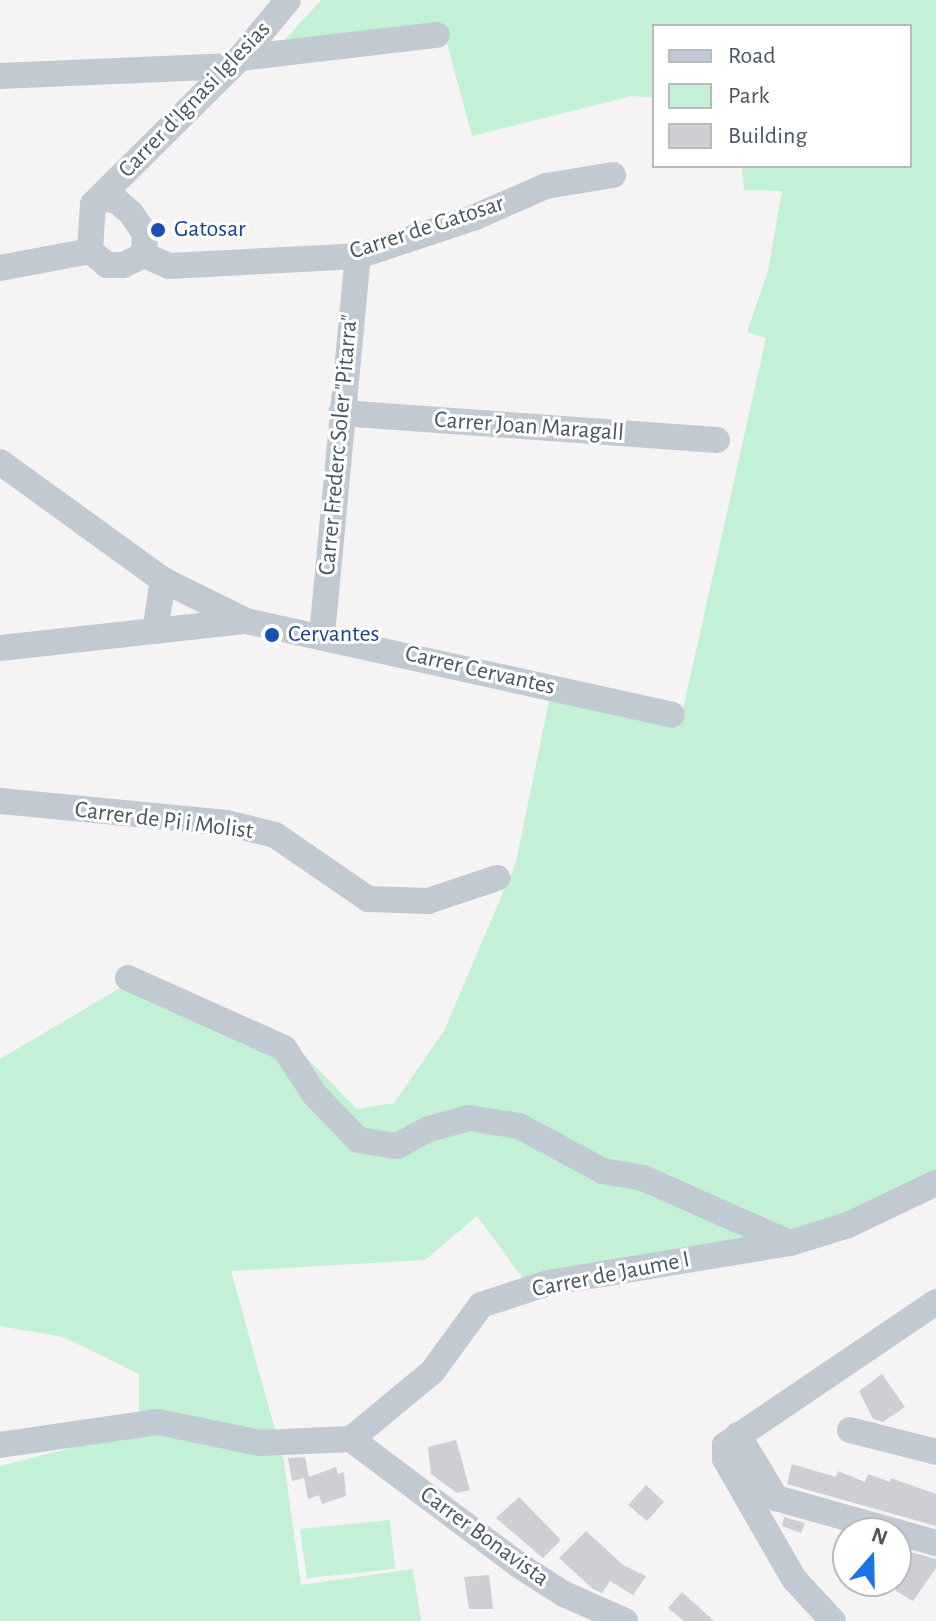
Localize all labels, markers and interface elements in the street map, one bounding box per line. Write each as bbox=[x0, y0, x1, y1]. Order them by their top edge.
street label: Carrer d'Ignasi Iglesias bbox=[113, 16, 277, 184]
legend bbox=[652, 24, 912, 168]
text: Road bbox=[728, 44, 776, 68]
text: Park bbox=[728, 84, 769, 108]
text: Building bbox=[728, 124, 807, 148]
street label: Carrer de Gatosar bbox=[346, 189, 508, 267]
place label: Gatosar bbox=[174, 216, 246, 244]
marker: Gatosar bbox=[149, 221, 167, 239]
street label: Carrer Frederc Soler "Pitarra" bbox=[313, 313, 365, 577]
street label: Carrer Joan Maragall bbox=[433, 406, 625, 448]
place label: Cervantes bbox=[288, 621, 379, 649]
marker: Cervantes bbox=[263, 626, 281, 644]
street label: Carrer Cervantes bbox=[402, 640, 558, 702]
street label: Carrer de Pi i Molist bbox=[73, 796, 255, 846]
street label: Carrer de Jaume I bbox=[530, 1246, 692, 1304]
street label: Carrer Bonavista bbox=[414, 1481, 554, 1593]
north arrow bbox=[832, 1517, 912, 1597]
text: N bbox=[869, 1523, 890, 1549]

